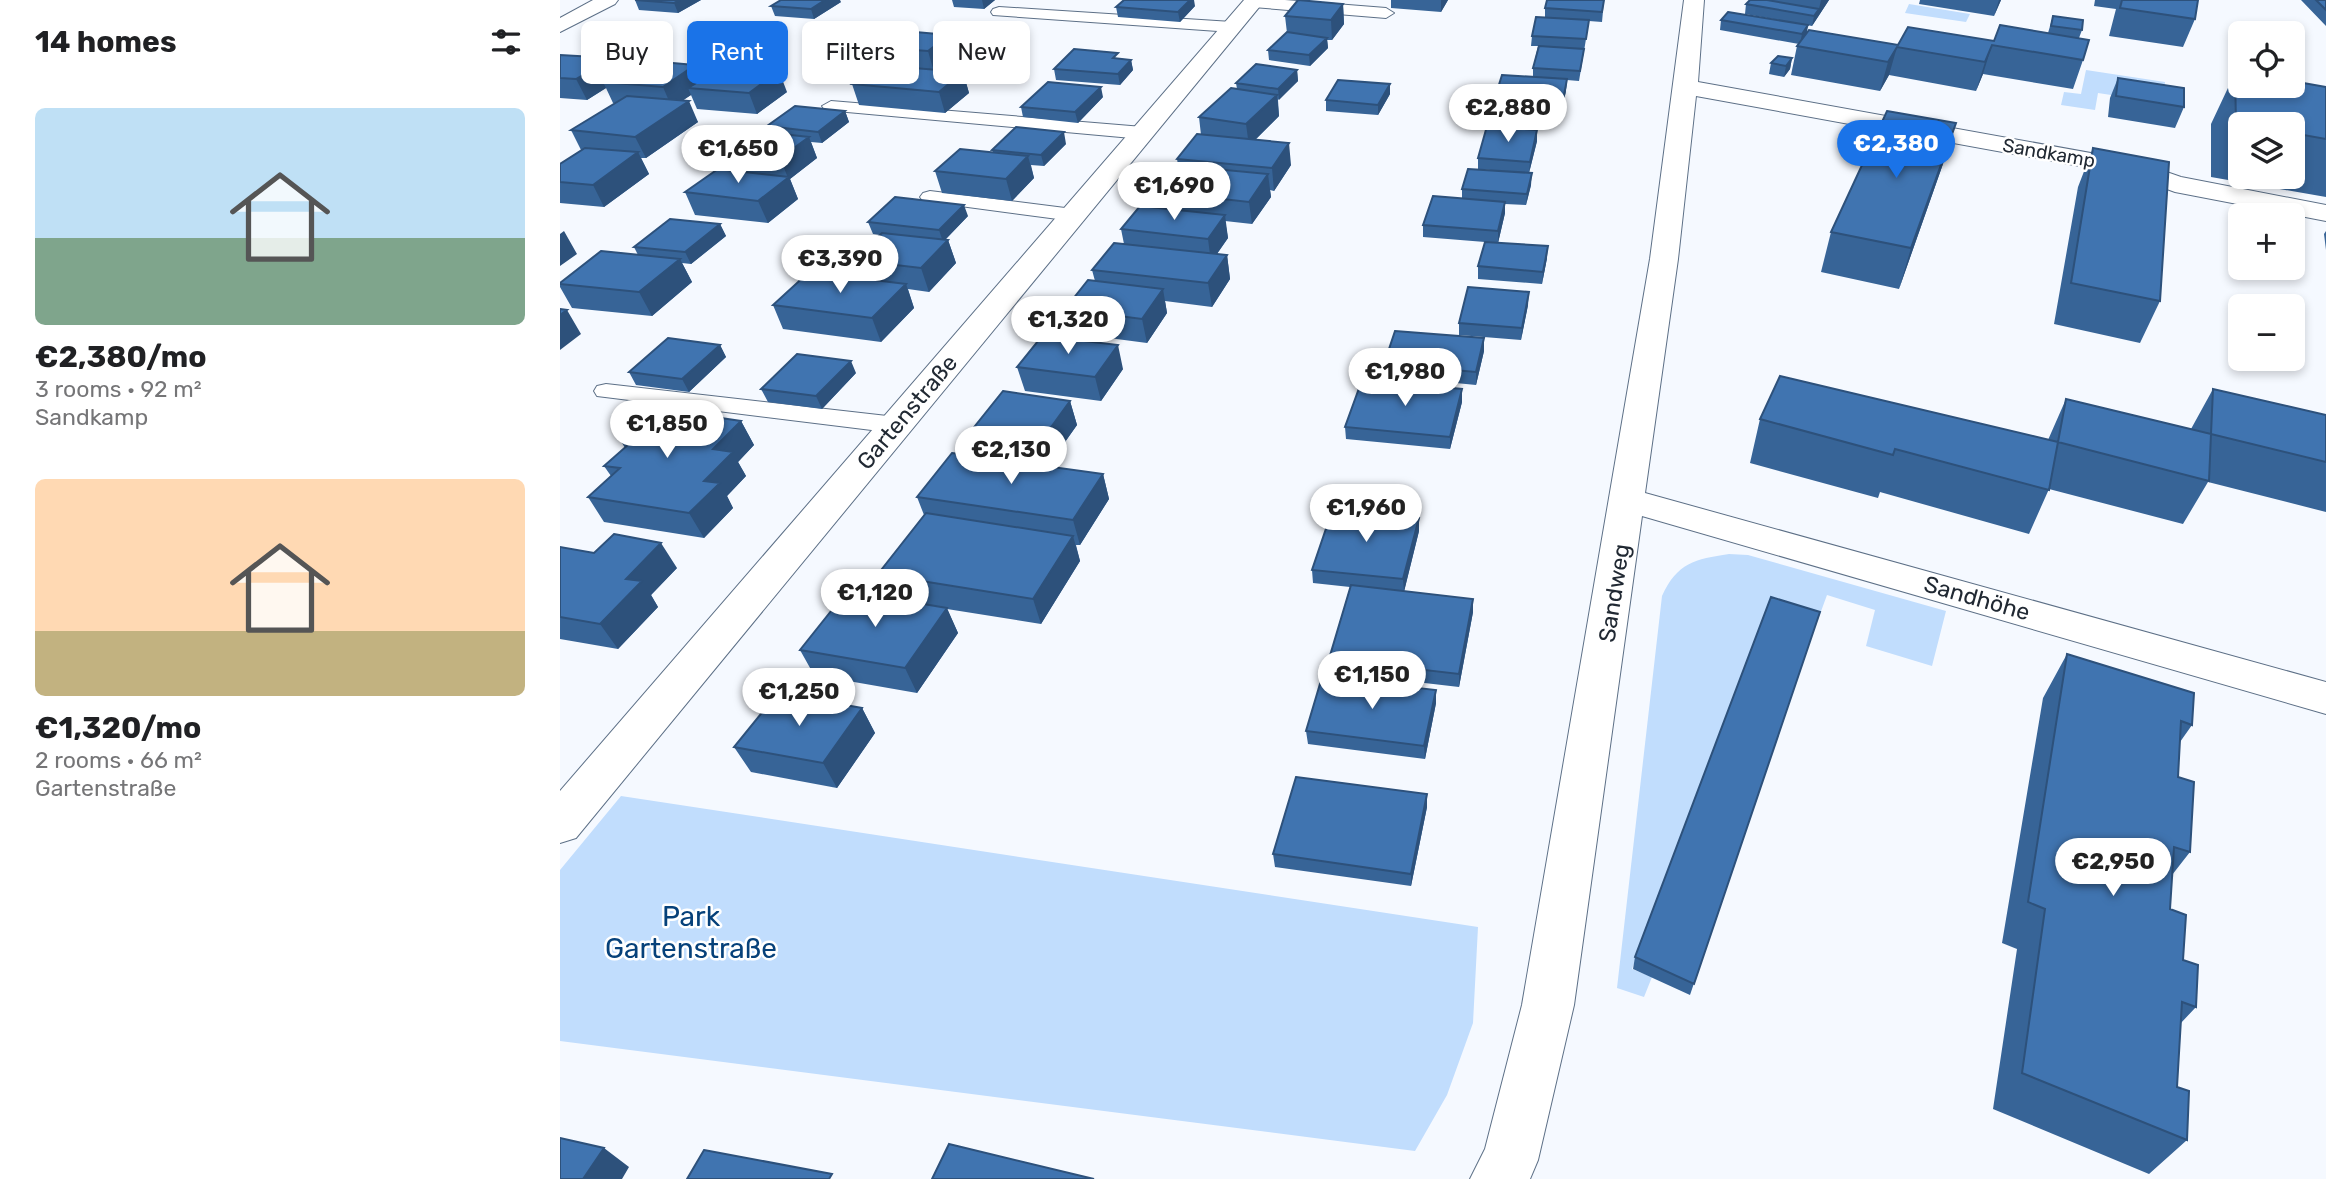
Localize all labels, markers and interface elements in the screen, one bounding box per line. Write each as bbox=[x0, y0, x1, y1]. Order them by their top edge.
chip: Buy bbox=[581, 21, 673, 84]
chip: Rent bbox=[687, 21, 788, 84]
chip: Filters bbox=[802, 21, 919, 84]
chip: New bbox=[933, 21, 1030, 84]
map controls bbox=[2228, 21, 2305, 371]
button: locate bbox=[2228, 21, 2305, 98]
icon: filters bbox=[487, 23, 525, 61]
text: 14 homes bbox=[35, 24, 177, 60]
pin: €2,880 bbox=[1451, 85, 1565, 144]
text: €2,880 bbox=[1465, 93, 1551, 121]
button: layers bbox=[2228, 112, 2305, 189]
pin: €2,380 bbox=[1839, 120, 1953, 180]
pin: €1,650 bbox=[681, 125, 795, 185]
text: €2,380 bbox=[1853, 129, 1939, 157]
text: €1,650 bbox=[697, 134, 779, 162]
street label: Sandkamp bbox=[2001, 134, 2097, 172]
icon: home bbox=[217, 154, 343, 280]
pin: €1,690 bbox=[1117, 162, 1231, 222]
text: €1,690 bbox=[1133, 171, 1215, 199]
button: + bbox=[2228, 203, 2305, 280]
pin: €3,390 bbox=[783, 236, 897, 295]
text: €3,390 bbox=[797, 244, 883, 272]
button: − bbox=[2228, 294, 2305, 371]
pin: €1,320 bbox=[1011, 296, 1125, 356]
text: €1,320 bbox=[1027, 305, 1109, 333]
text: €2,380/mo bbox=[35, 339, 207, 375]
pin: €1,980 bbox=[1348, 348, 1462, 408]
street label: Gartenstraße bbox=[851, 349, 963, 475]
text: €1,980 bbox=[1365, 357, 1445, 385]
text: 3 rooms · 92 m² bbox=[35, 375, 201, 403]
pin: €1,850 bbox=[610, 400, 724, 460]
text: Sandkamp bbox=[35, 403, 148, 431]
text: €1,850 bbox=[626, 409, 708, 437]
pin: €2,130 bbox=[954, 426, 1068, 486]
text: €2,130 bbox=[971, 435, 1051, 463]
pin: €1,960 bbox=[1309, 484, 1423, 544]
text: €1,960 bbox=[1326, 493, 1406, 521]
icon: home bbox=[217, 525, 343, 651]
street label: Sandweg bbox=[1592, 542, 1636, 644]
pin: €1,120 bbox=[818, 570, 932, 629]
street label: Sandhöhe bbox=[1921, 570, 2033, 626]
text: €1,120 bbox=[837, 578, 913, 606]
pin: €1,150 bbox=[1315, 652, 1429, 711]
text: €1,150 bbox=[1334, 660, 1410, 688]
pin: €1,250 bbox=[742, 668, 856, 728]
text: €1,250 bbox=[758, 677, 840, 705]
text: €1,320/mo bbox=[35, 710, 201, 746]
text: 2 rooms · 66 m² bbox=[35, 746, 202, 774]
text: Gartenstraße bbox=[35, 774, 176, 802]
pin: €2,950 bbox=[2056, 838, 2170, 898]
text: €2,950 bbox=[2071, 847, 2155, 875]
park label: Park Gartenstraße bbox=[605, 900, 777, 965]

